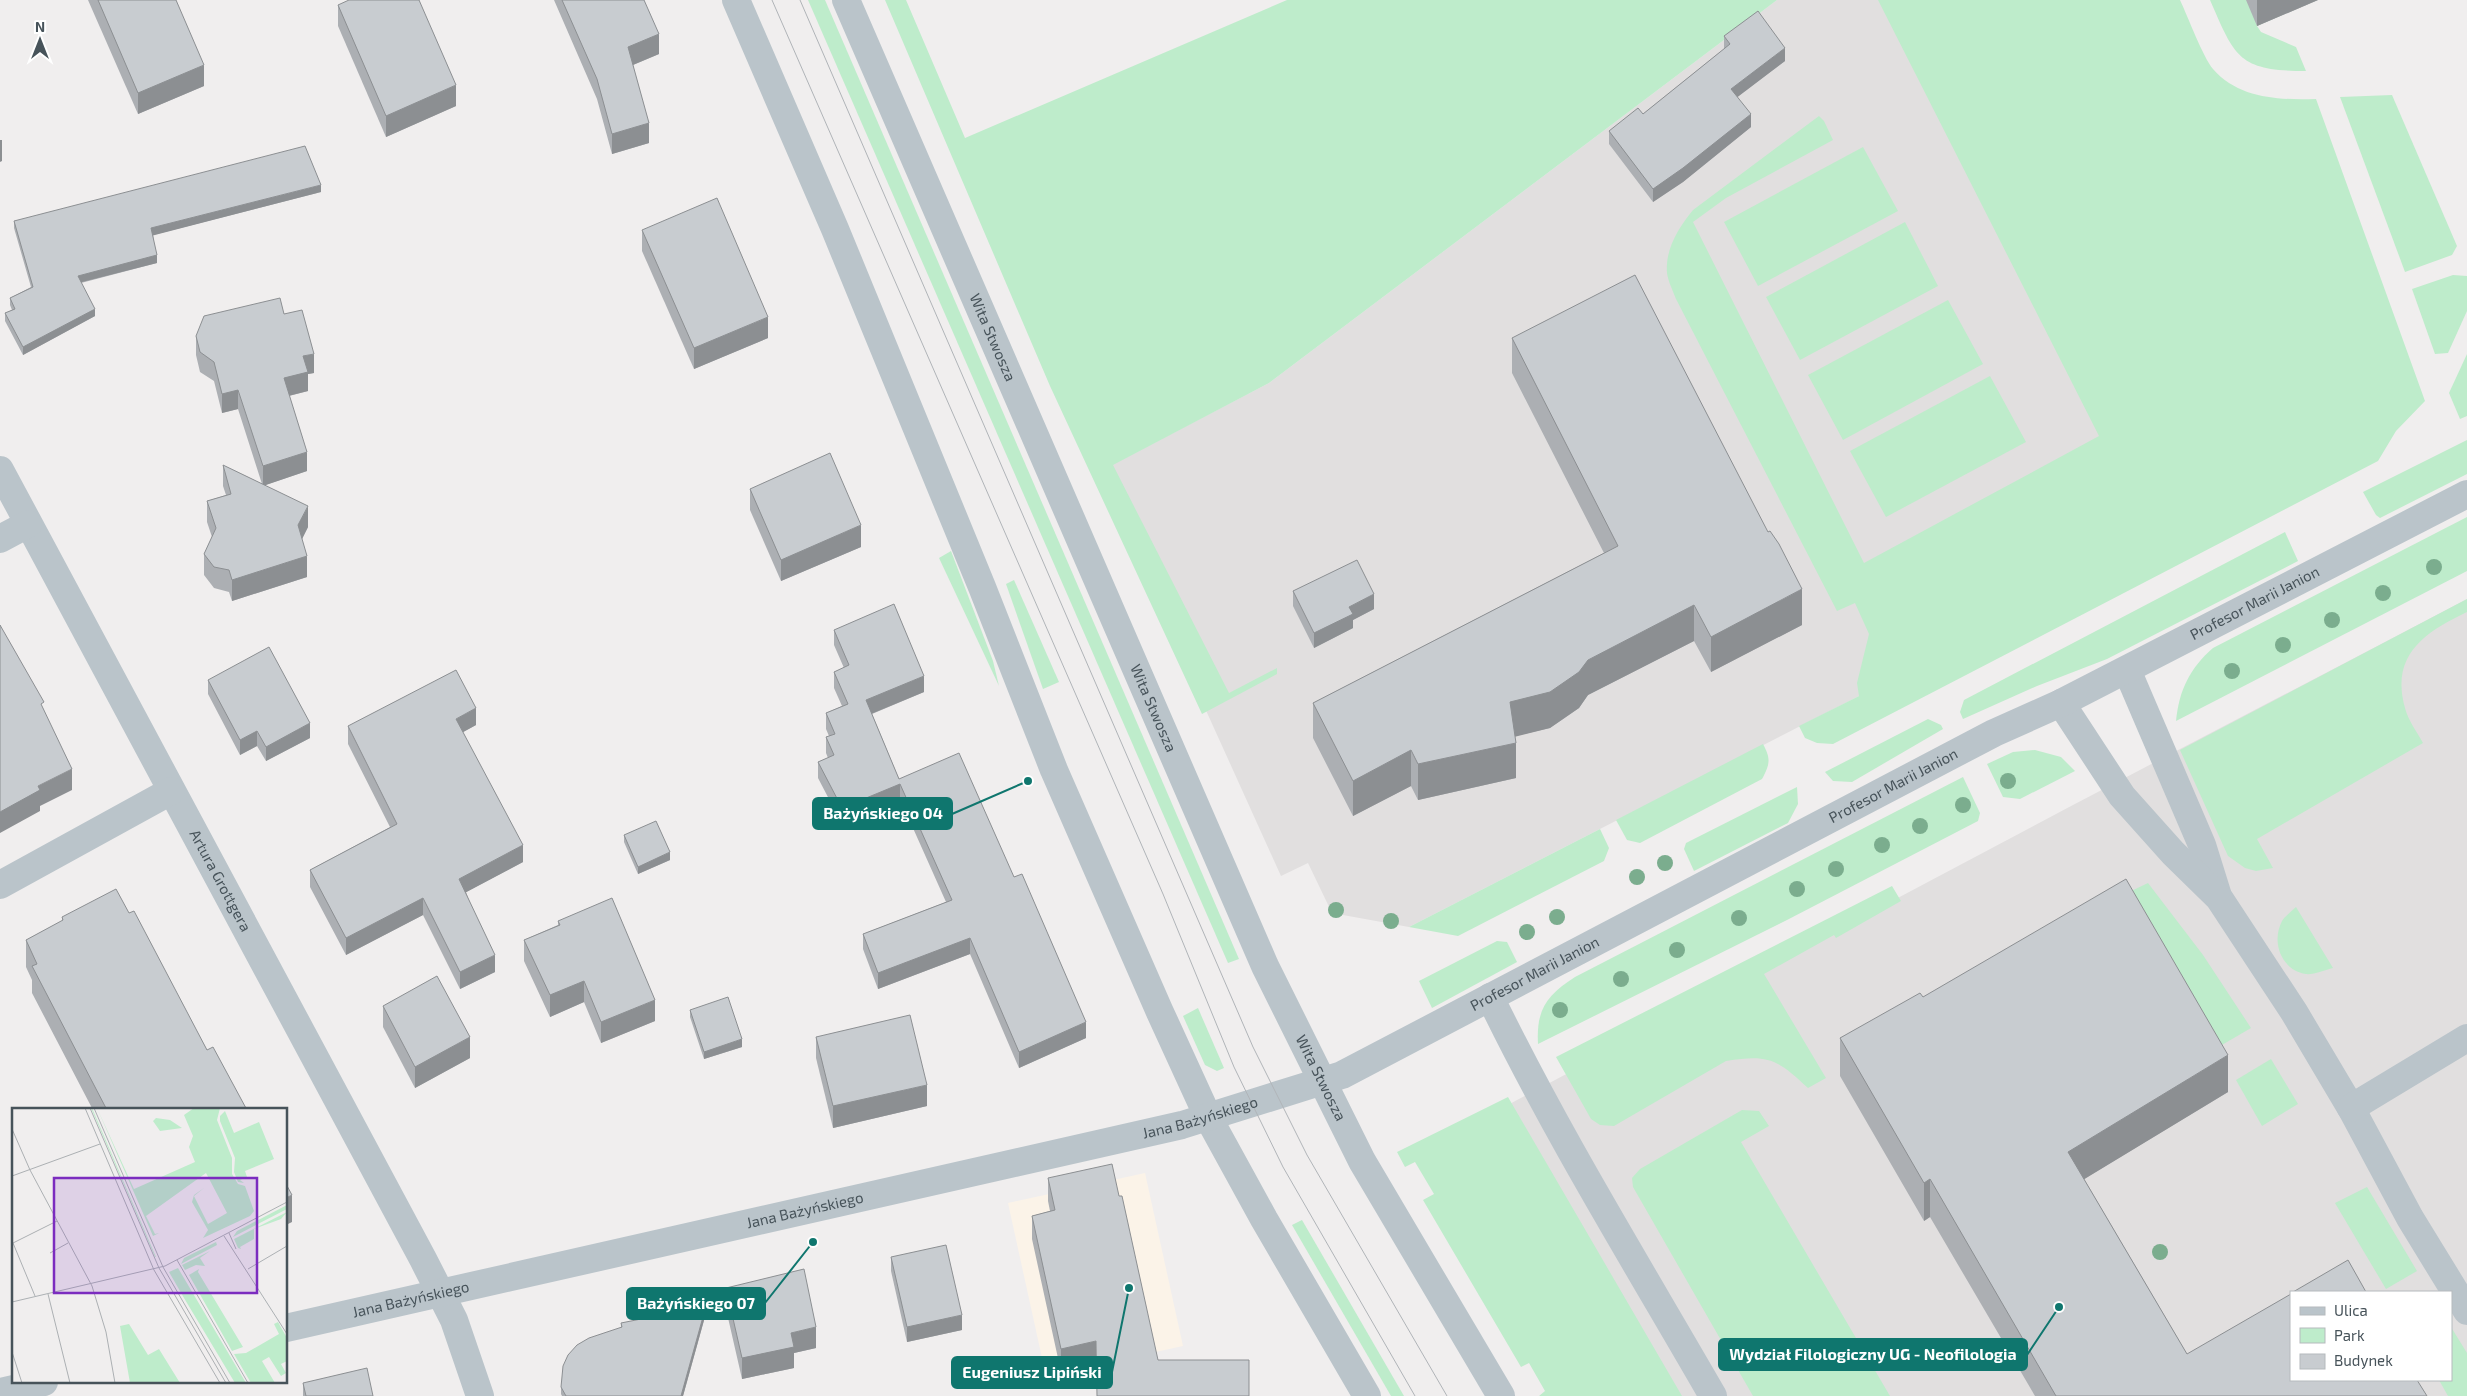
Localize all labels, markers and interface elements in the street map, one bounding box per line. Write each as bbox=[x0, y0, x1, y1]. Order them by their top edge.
north arrow bbox=[15, 15, 65, 65]
text: N bbox=[35, 18, 45, 35]
street label: Wita Stwosza bbox=[966, 291, 1020, 384]
street label: Profesor Marii Janion bbox=[2187, 562, 2322, 643]
street label: Wita Stwosza bbox=[1127, 661, 1181, 754]
street label: Profesor Marii Janion bbox=[1825, 744, 1960, 826]
callout: Bażyńskiego 04 bbox=[813, 798, 952, 829]
text: Bażyńskiego 04 bbox=[823, 803, 943, 823]
street label: Artura Grottgera bbox=[186, 826, 256, 934]
street label: Profesor Marii Janion bbox=[1467, 932, 1602, 1014]
street label: Wita Stwosza bbox=[1293, 1032, 1351, 1123]
street label: Jana Bażyńskiego bbox=[1140, 1092, 1260, 1142]
inset map bbox=[12, 1108, 288, 1384]
street label: Jana Bażyńskiego bbox=[744, 1187, 865, 1231]
street label: Jana Bażyńskiego bbox=[350, 1277, 471, 1321]
callout: Bażyńskiego 07 bbox=[627, 1288, 765, 1319]
legend bbox=[2290, 1291, 2452, 1381]
text: Bażyńskiego 07 bbox=[637, 1293, 756, 1313]
text: Ulica bbox=[2334, 1301, 2368, 1319]
text: Park bbox=[2334, 1326, 2365, 1344]
callout: Wydział Filologiczny UG - Neofilologia bbox=[1719, 1339, 2027, 1370]
text: Wydział Filologiczny UG - Neofilologia bbox=[1729, 1344, 2017, 1364]
text: Budynek bbox=[2334, 1351, 2393, 1369]
callout: Eugeniusz Lipiński bbox=[952, 1357, 1112, 1388]
text: Eugeniusz Lipiński bbox=[962, 1362, 1102, 1381]

